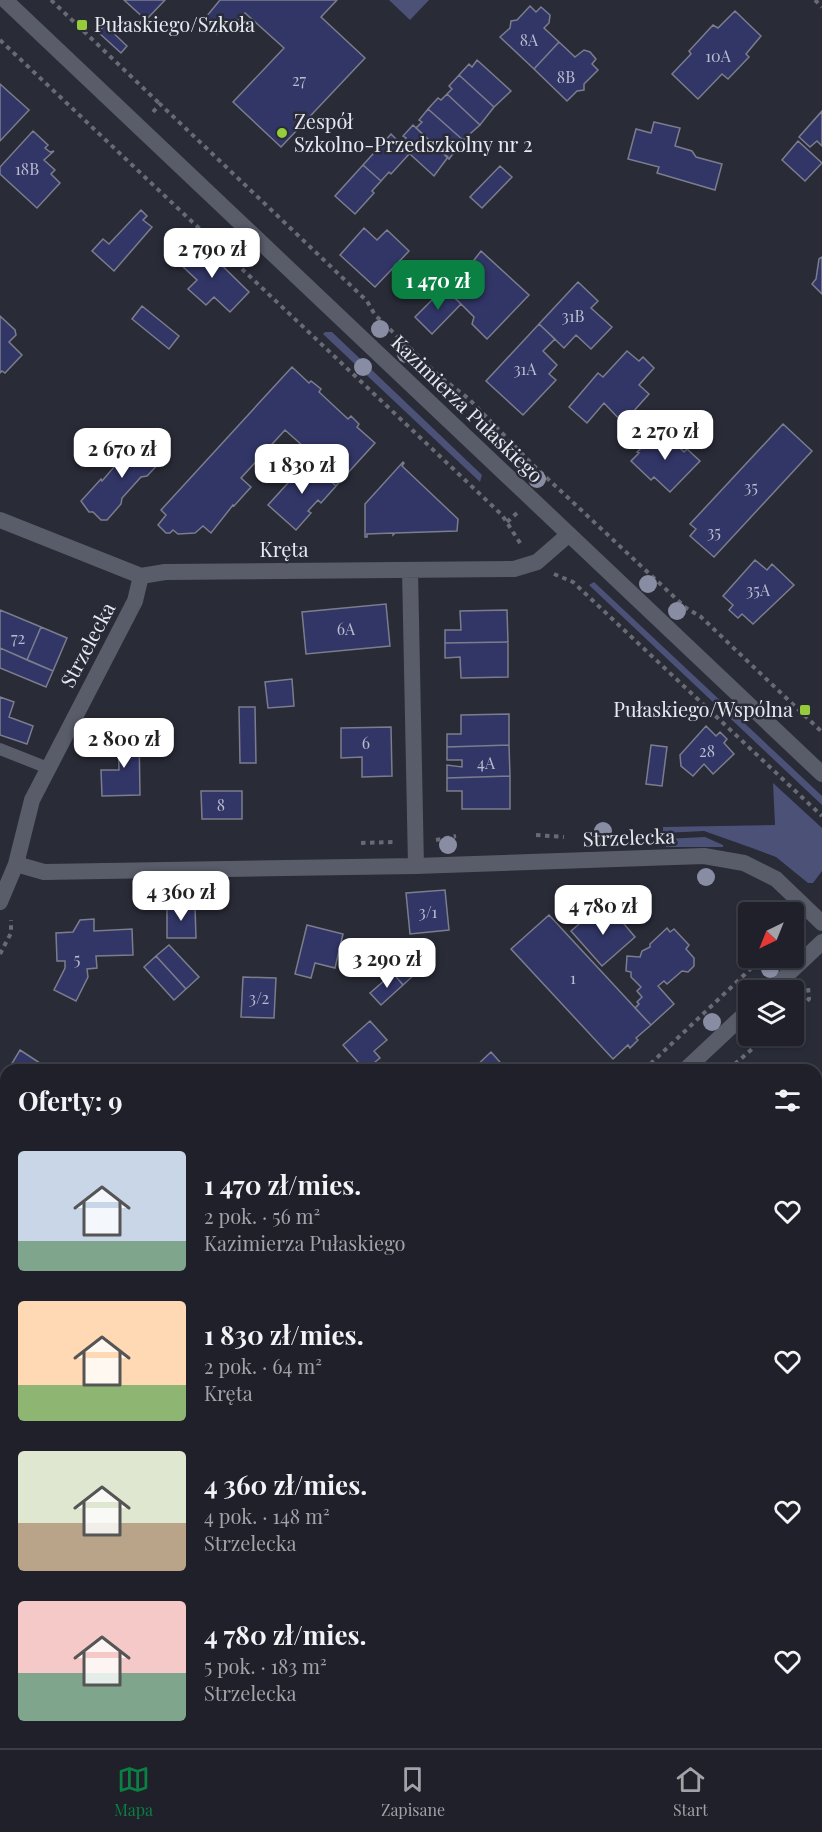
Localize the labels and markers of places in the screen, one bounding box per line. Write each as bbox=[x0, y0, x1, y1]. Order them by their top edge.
place label: Pułaskiego/Szkoła bbox=[94, 10, 255, 37]
marker: Pułaskiego/Szkoła bbox=[75, 18, 89, 32]
place label: Zespół Szkolno-Przedszkolny nr 2 bbox=[294, 107, 533, 157]
marker: Zespół Szkolno-Przedszkolny nr 2 bbox=[275, 126, 289, 140]
pin: 2 790 zł bbox=[150, 228, 274, 279]
pin: 1 470 zł bbox=[376, 260, 500, 311]
pin: 2 270 zł bbox=[603, 410, 727, 461]
pin: 2 670 zł bbox=[60, 428, 184, 479]
pin: 1 830 zł bbox=[240, 444, 364, 495]
place label: Pułaskiego/Wspólna bbox=[613, 695, 793, 722]
marker: Pułaskiego/Wspólna bbox=[798, 703, 812, 717]
pin: 2 800 zł bbox=[62, 718, 186, 769]
pin: 4 360 zł bbox=[119, 871, 243, 922]
pin: 4 780 zł bbox=[541, 885, 665, 936]
pin: 3 290 zł bbox=[325, 938, 449, 989]

